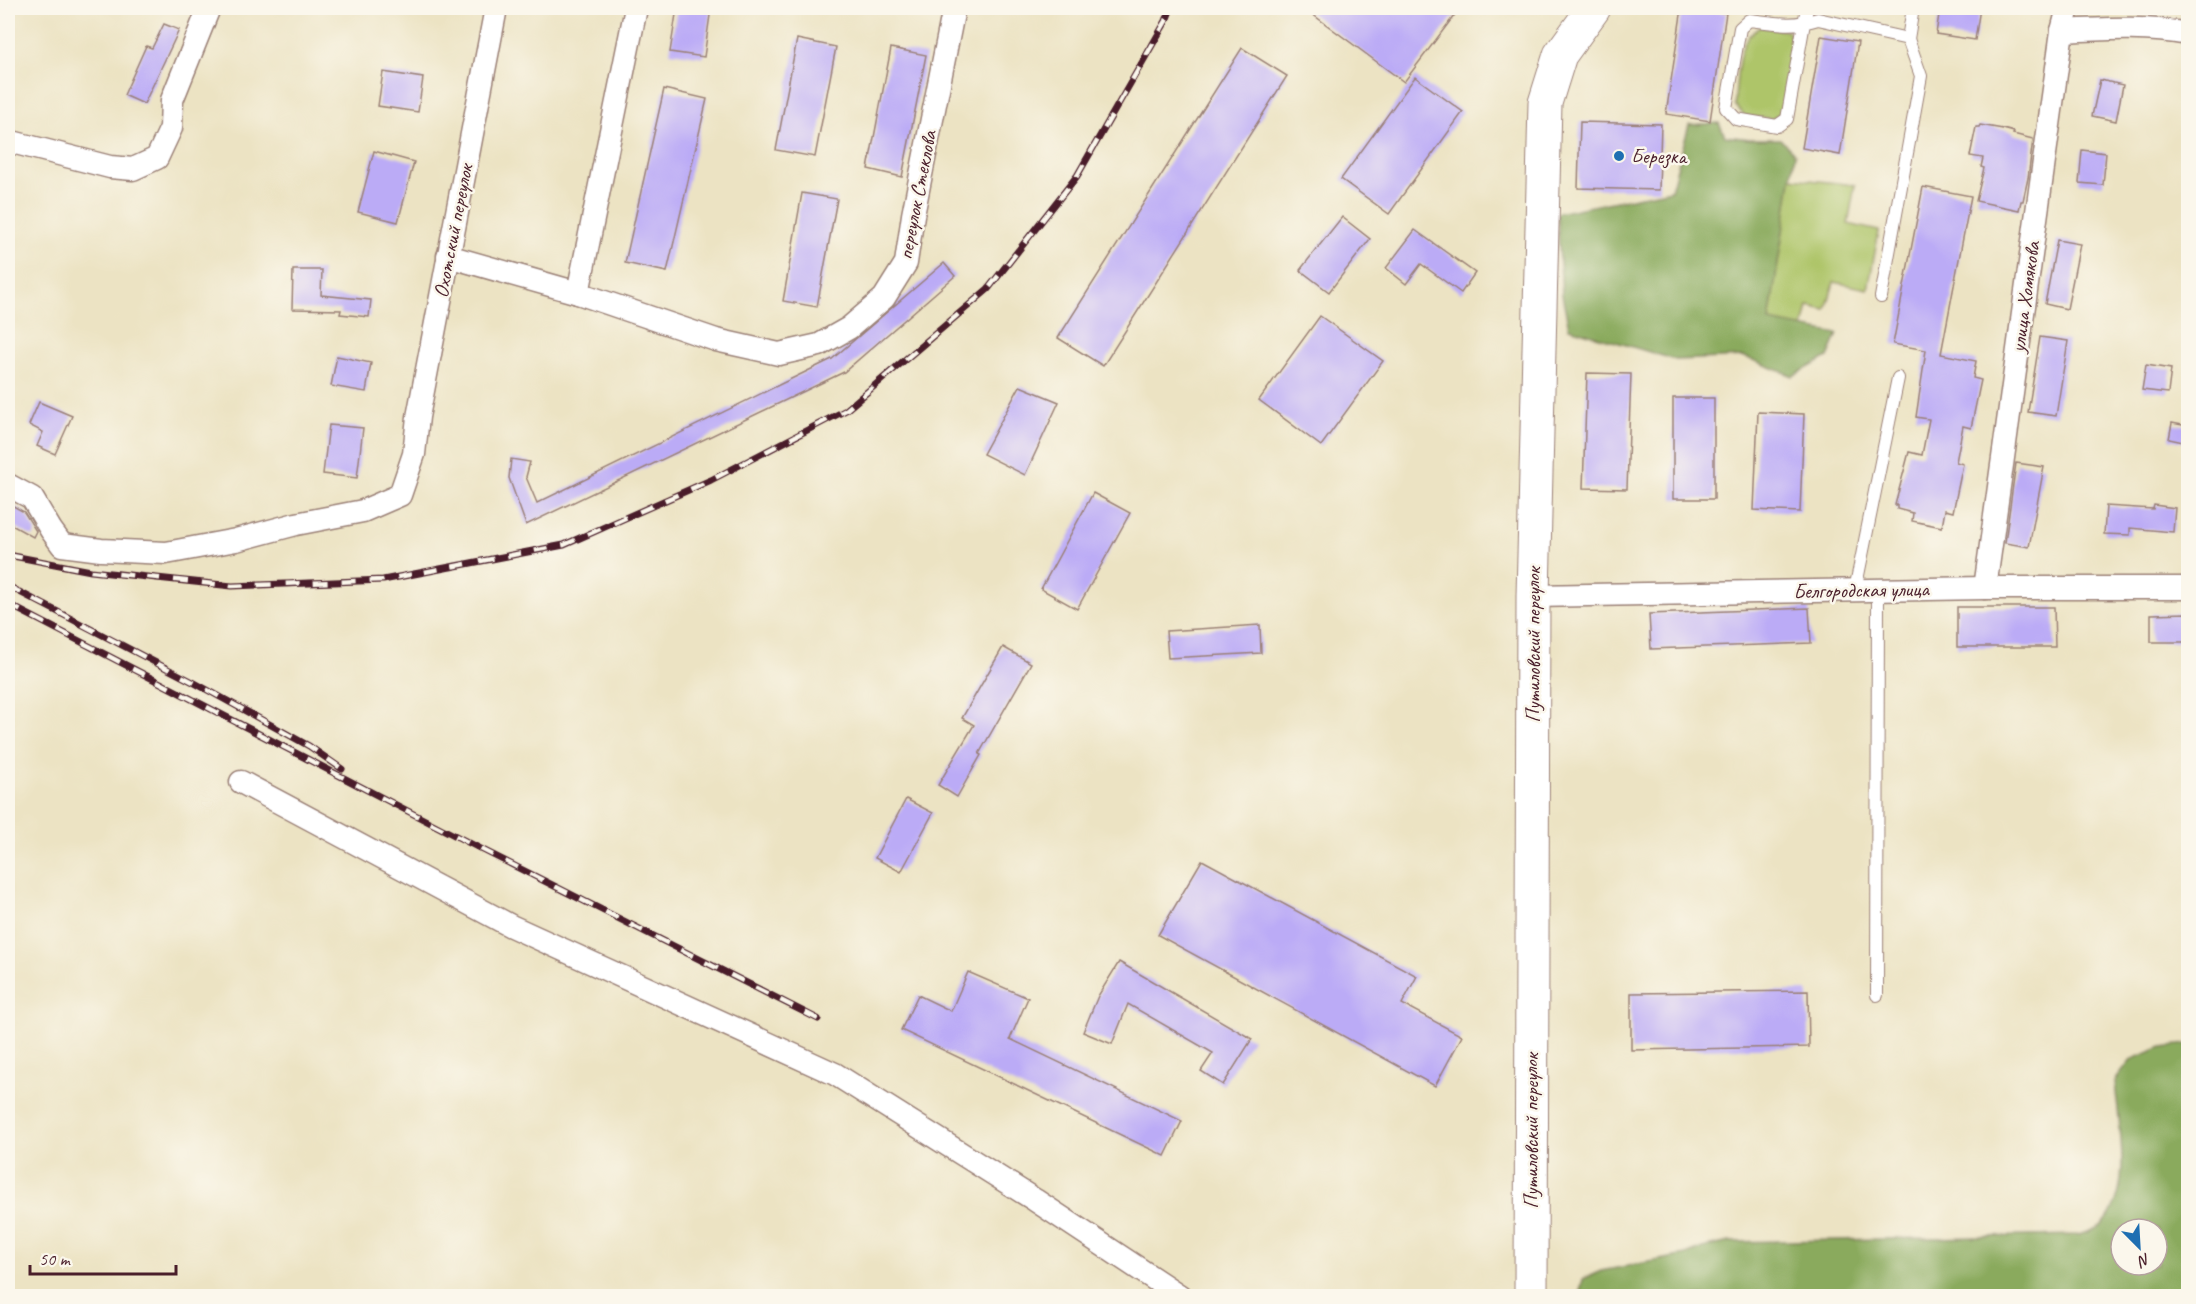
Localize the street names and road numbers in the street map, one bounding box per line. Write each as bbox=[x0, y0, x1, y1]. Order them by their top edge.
street label: переулок Стеклова bbox=[892, 127, 943, 262]
street label: Охотский переулок bbox=[427, 160, 479, 300]
street label: улица Хомякова bbox=[2004, 238, 2046, 356]
street label: Путиловский переулок bbox=[1520, 565, 1546, 723]
street label: Белгородская улица bbox=[1793, 576, 1931, 604]
street label: Путиловский переулок bbox=[1518, 1051, 1544, 1209]

